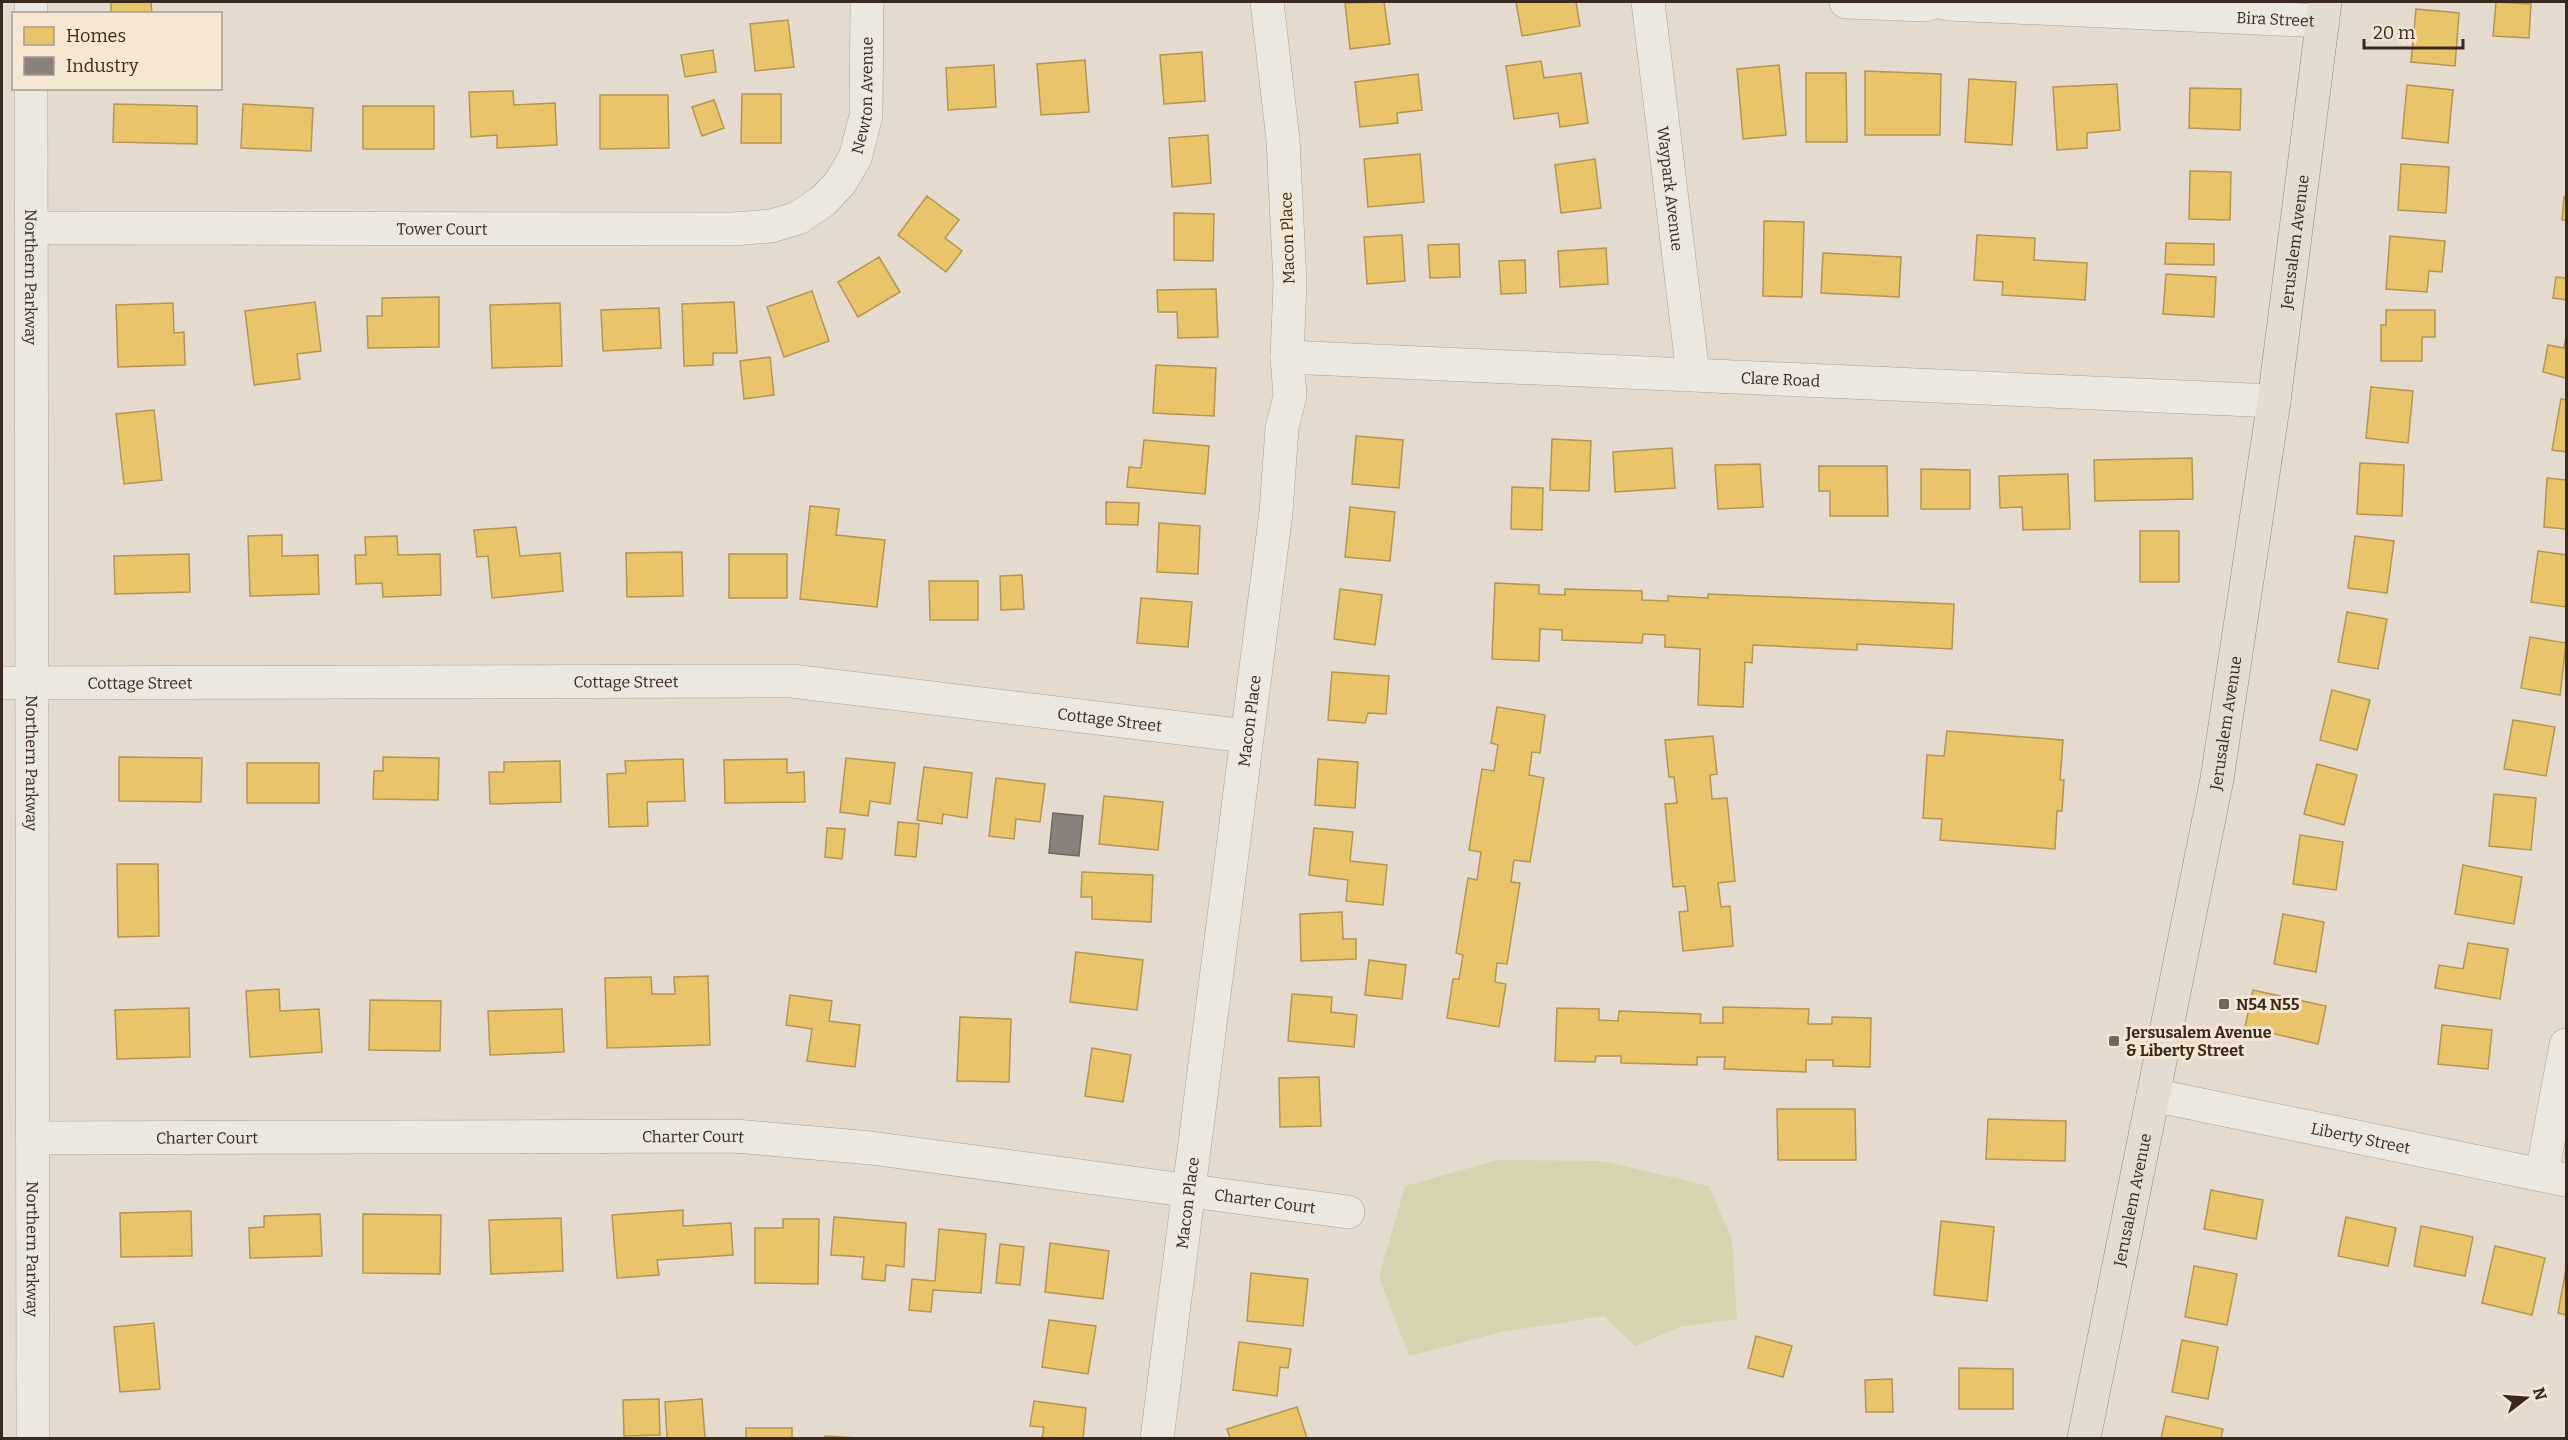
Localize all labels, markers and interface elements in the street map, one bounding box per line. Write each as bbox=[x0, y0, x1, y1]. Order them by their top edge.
street label: Bira Street bbox=[2236, 8, 2315, 31]
legend bbox=[12, 12, 222, 90]
scale bar bbox=[2364, 12, 2463, 50]
text: 20 m bbox=[2373, 22, 2415, 44]
text: Homes bbox=[66, 25, 126, 47]
street label: Newton Avenue bbox=[847, 37, 877, 156]
text: Industry bbox=[66, 55, 139, 77]
street label: Waypark Avenue bbox=[1653, 125, 1687, 252]
street label: Jerusalem Avenue bbox=[2277, 174, 2313, 311]
street label: Macon Place bbox=[1276, 192, 1299, 284]
street label: Northern Parkway bbox=[21, 209, 40, 346]
street label: Tower Court bbox=[397, 220, 488, 239]
street label: Clare Road bbox=[1740, 368, 1821, 391]
street label: Jerusalem Avenue bbox=[2206, 655, 2245, 793]
street label: Cottage Street bbox=[573, 672, 679, 692]
street label: Cottage Street bbox=[87, 674, 193, 693]
street label: Macon Place bbox=[1234, 674, 1265, 768]
street label: Northern Parkway bbox=[22, 695, 41, 832]
street label: Cottage Street bbox=[1056, 704, 1163, 736]
place label: N54 N55 bbox=[2236, 995, 2300, 1014]
marker: N54 N55 bbox=[2217, 997, 2231, 1011]
place label: Jersusalem Avenue & Liberty Street bbox=[2125, 1023, 2272, 1060]
marker: Jersusalem Avenue & Liberty Street bbox=[2107, 1034, 2121, 1048]
street label: Liberty Street bbox=[2309, 1119, 2412, 1158]
street label: Charter Court bbox=[642, 1127, 745, 1147]
street label: Charter Court bbox=[156, 1128, 258, 1148]
street label: Jerusalem Avenue bbox=[2110, 1132, 2155, 1269]
street label: Macon Place bbox=[1172, 1156, 1203, 1250]
street label: Northern Parkway bbox=[23, 1181, 42, 1318]
street label: Charter Court bbox=[1213, 1185, 1317, 1218]
north arrow bbox=[2496, 1368, 2556, 1428]
text: N bbox=[2529, 1385, 2551, 1402]

